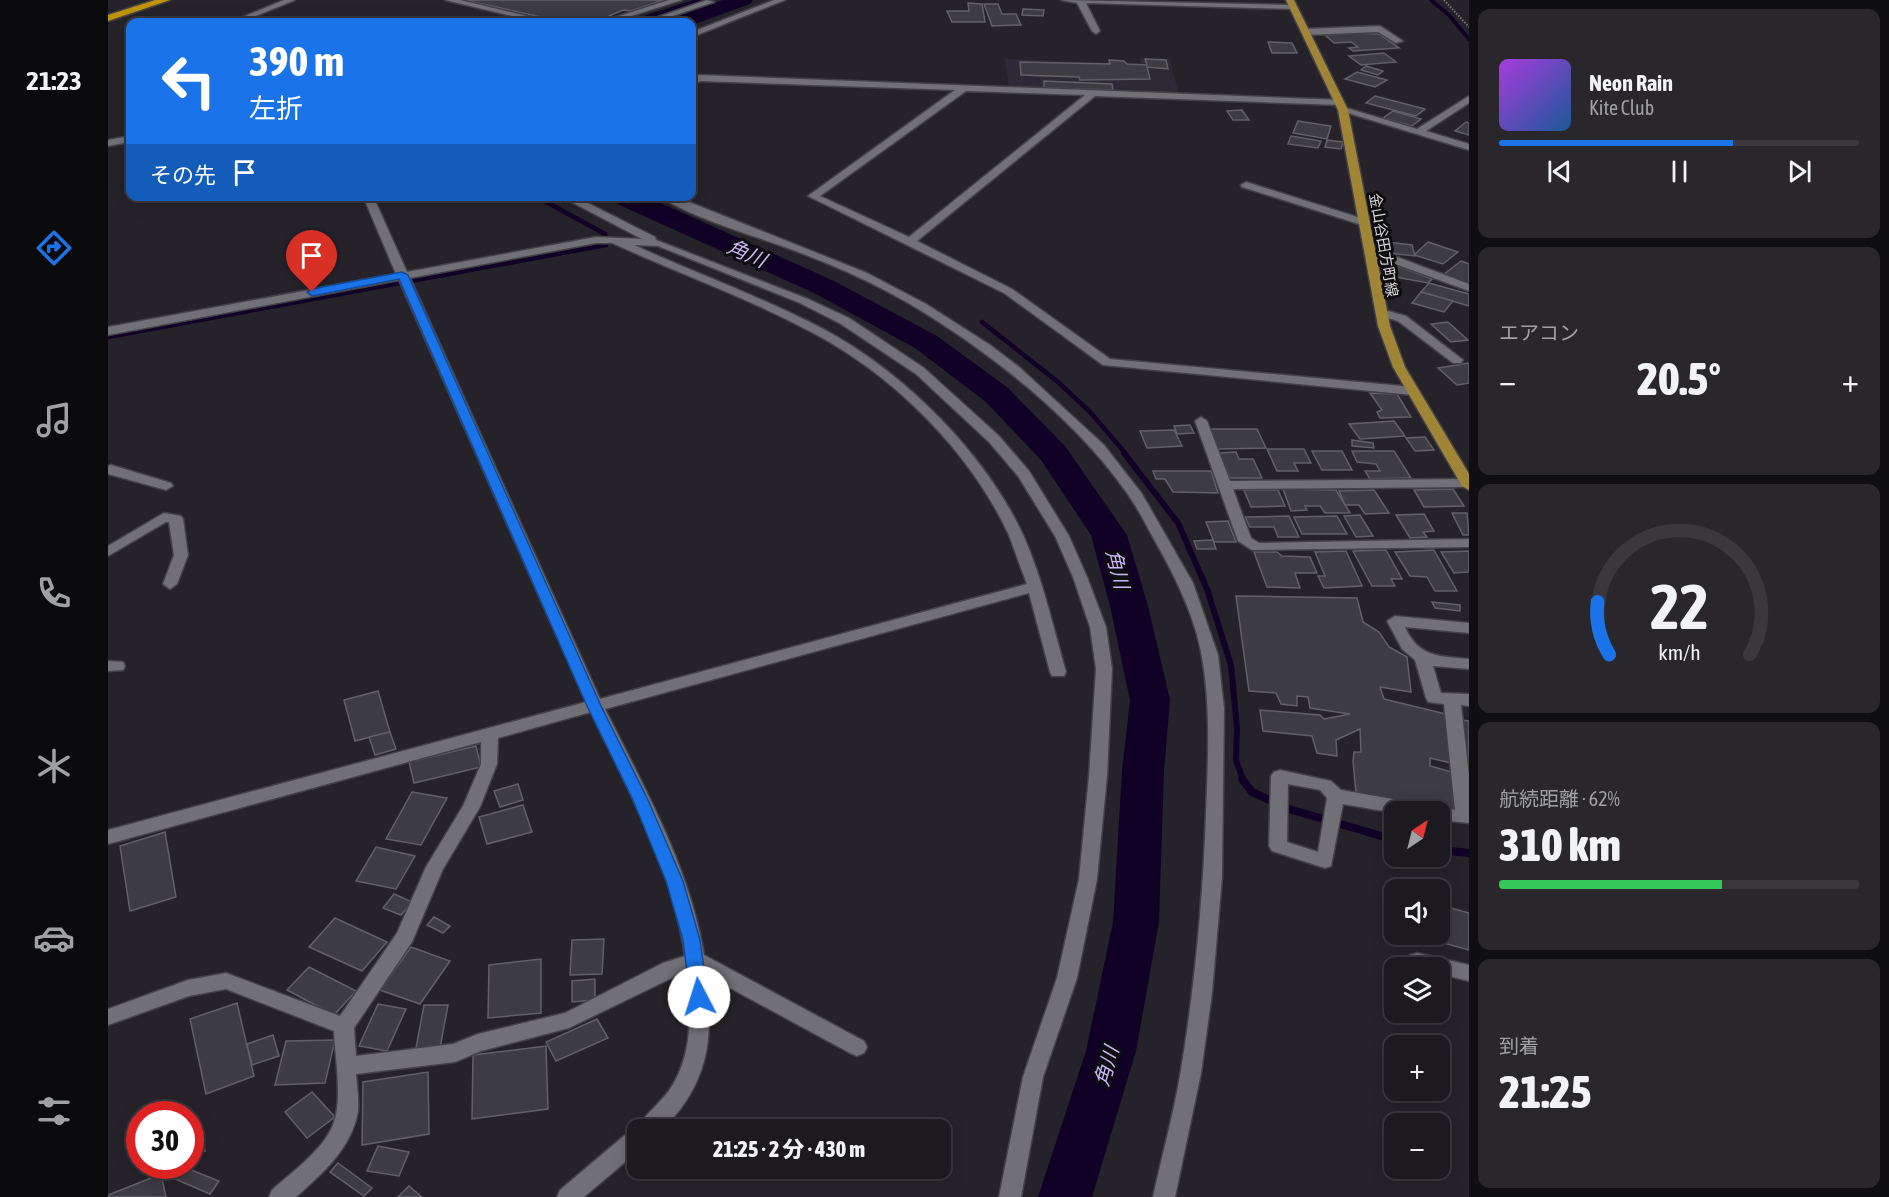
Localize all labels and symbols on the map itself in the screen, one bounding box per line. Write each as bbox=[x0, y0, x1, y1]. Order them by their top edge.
street label: 金山谷田方町線 bbox=[1367, 192, 1401, 298]
pin bbox=[286, 230, 337, 292]
water label: 角川 bbox=[724, 234, 772, 272]
water label: 角川 bbox=[1102, 547, 1134, 593]
north arrow bbox=[1384, 801, 1450, 867]
position arrow bbox=[667, 965, 731, 1029]
water label: 角川 bbox=[1089, 1042, 1123, 1088]
speed limit sign: 30 bbox=[126, 1101, 204, 1179]

